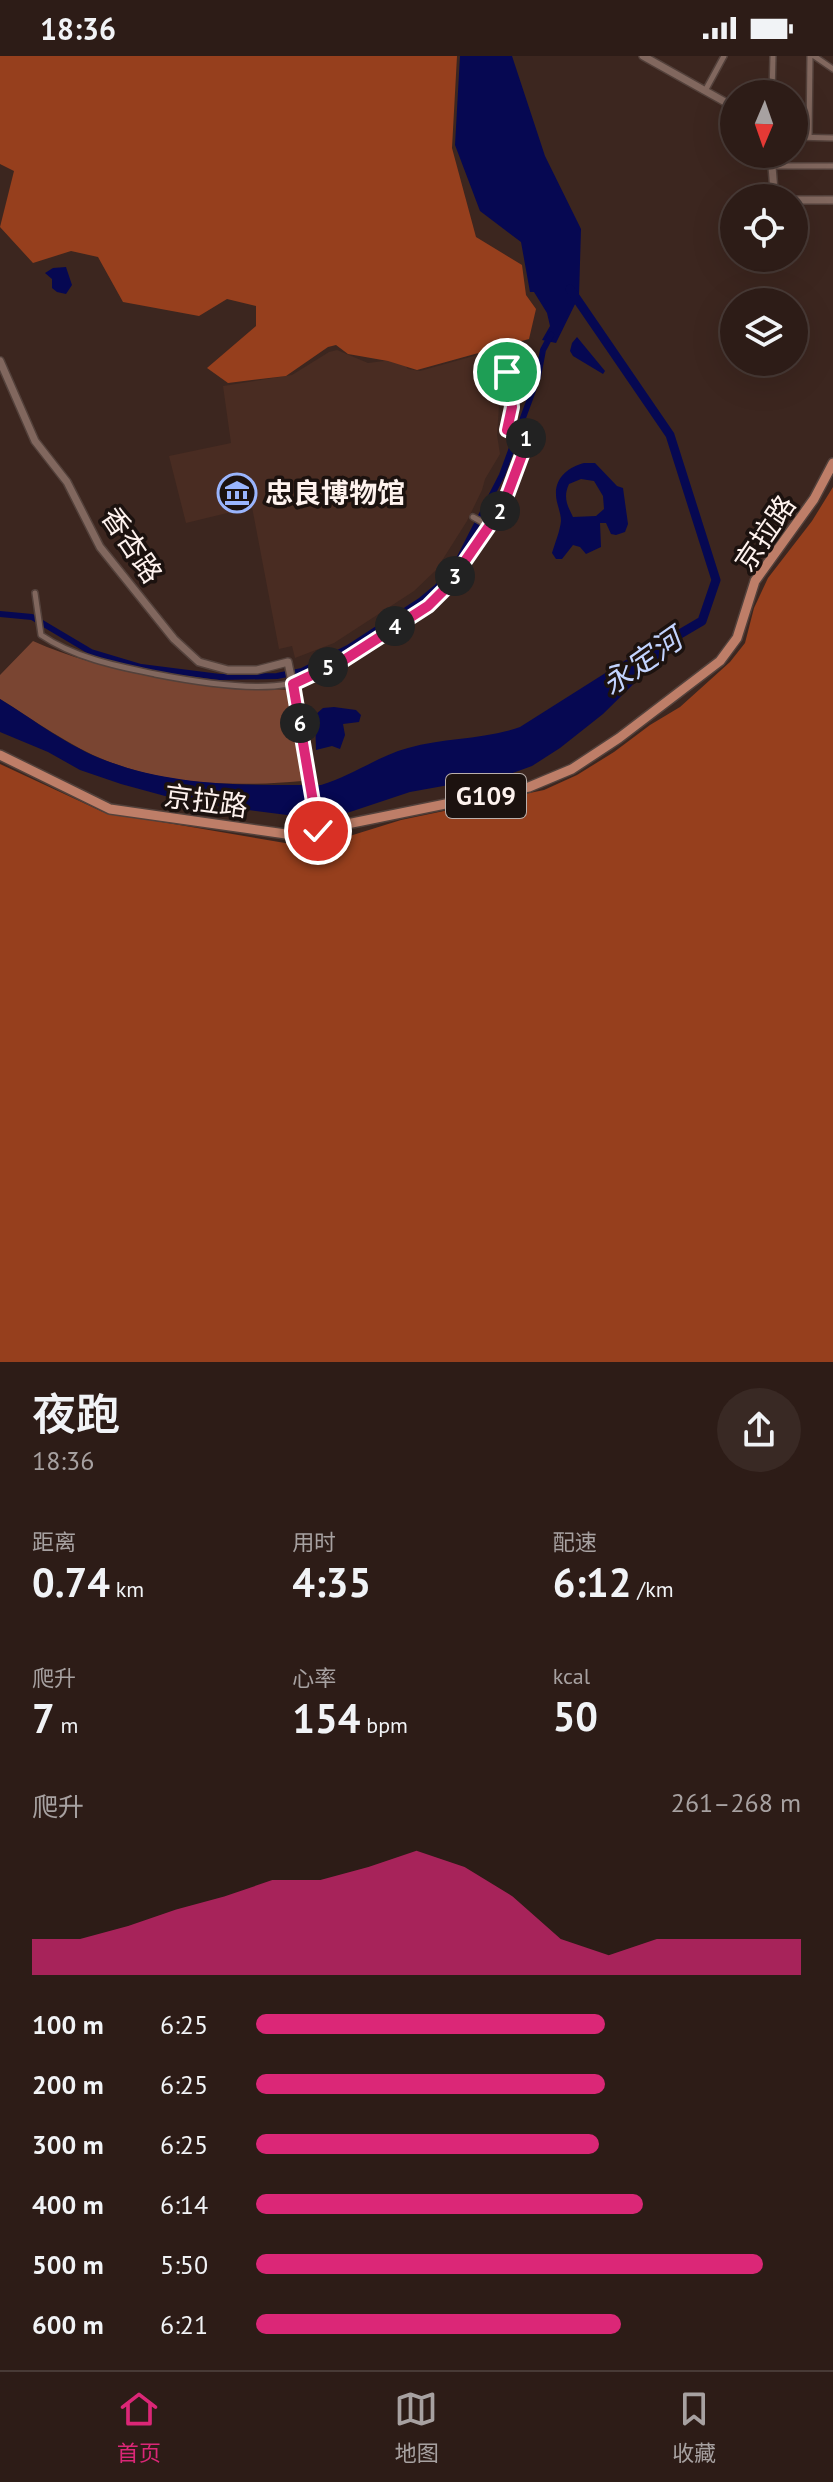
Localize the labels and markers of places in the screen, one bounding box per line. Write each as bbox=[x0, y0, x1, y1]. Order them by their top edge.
pin bbox=[473, 338, 541, 406]
pin: 1 bbox=[506, 418, 546, 458]
museum icon: 忠良博物馆 bbox=[216, 472, 258, 514]
place label: 忠良博物馆 bbox=[265, 474, 405, 511]
pin: 2 bbox=[480, 491, 520, 531]
pin: 3 bbox=[435, 556, 475, 596]
pin: 4 bbox=[375, 606, 415, 646]
pin: 5 bbox=[308, 647, 348, 687]
pin: 6 bbox=[280, 703, 320, 743]
pin bbox=[284, 797, 352, 865]

